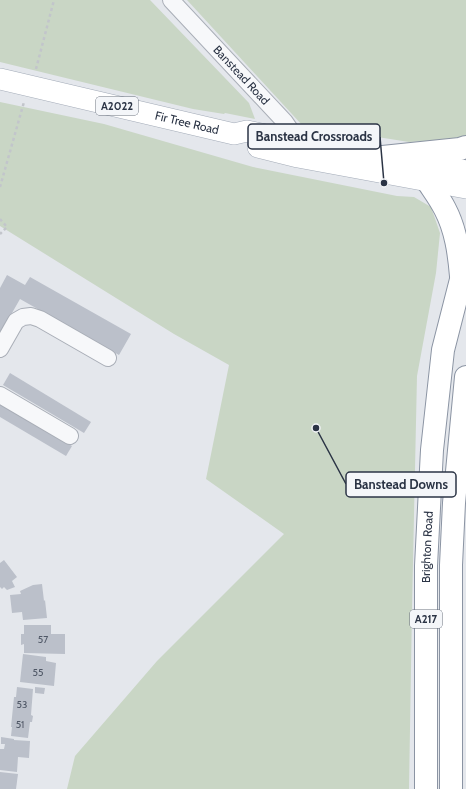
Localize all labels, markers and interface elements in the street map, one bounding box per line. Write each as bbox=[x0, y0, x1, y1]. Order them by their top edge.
street label: Banstead Road bbox=[210, 42, 273, 108]
road number: A2022 bbox=[96, 97, 138, 115]
street label: Fir Tree Road bbox=[154, 108, 221, 137]
callout: Banstead Crossroads bbox=[248, 124, 380, 149]
text: Banstead Crossroads bbox=[256, 128, 373, 144]
callout: Banstead Downs bbox=[346, 472, 456, 497]
text: Banstead Downs bbox=[354, 476, 448, 492]
street label: Brighton Road bbox=[418, 511, 436, 583]
road number: A217 bbox=[410, 610, 442, 628]
house number: 57 bbox=[38, 633, 48, 646]
house number: 55 bbox=[33, 666, 43, 679]
house number: 53 bbox=[17, 698, 27, 711]
house number: 51 bbox=[16, 718, 24, 731]

